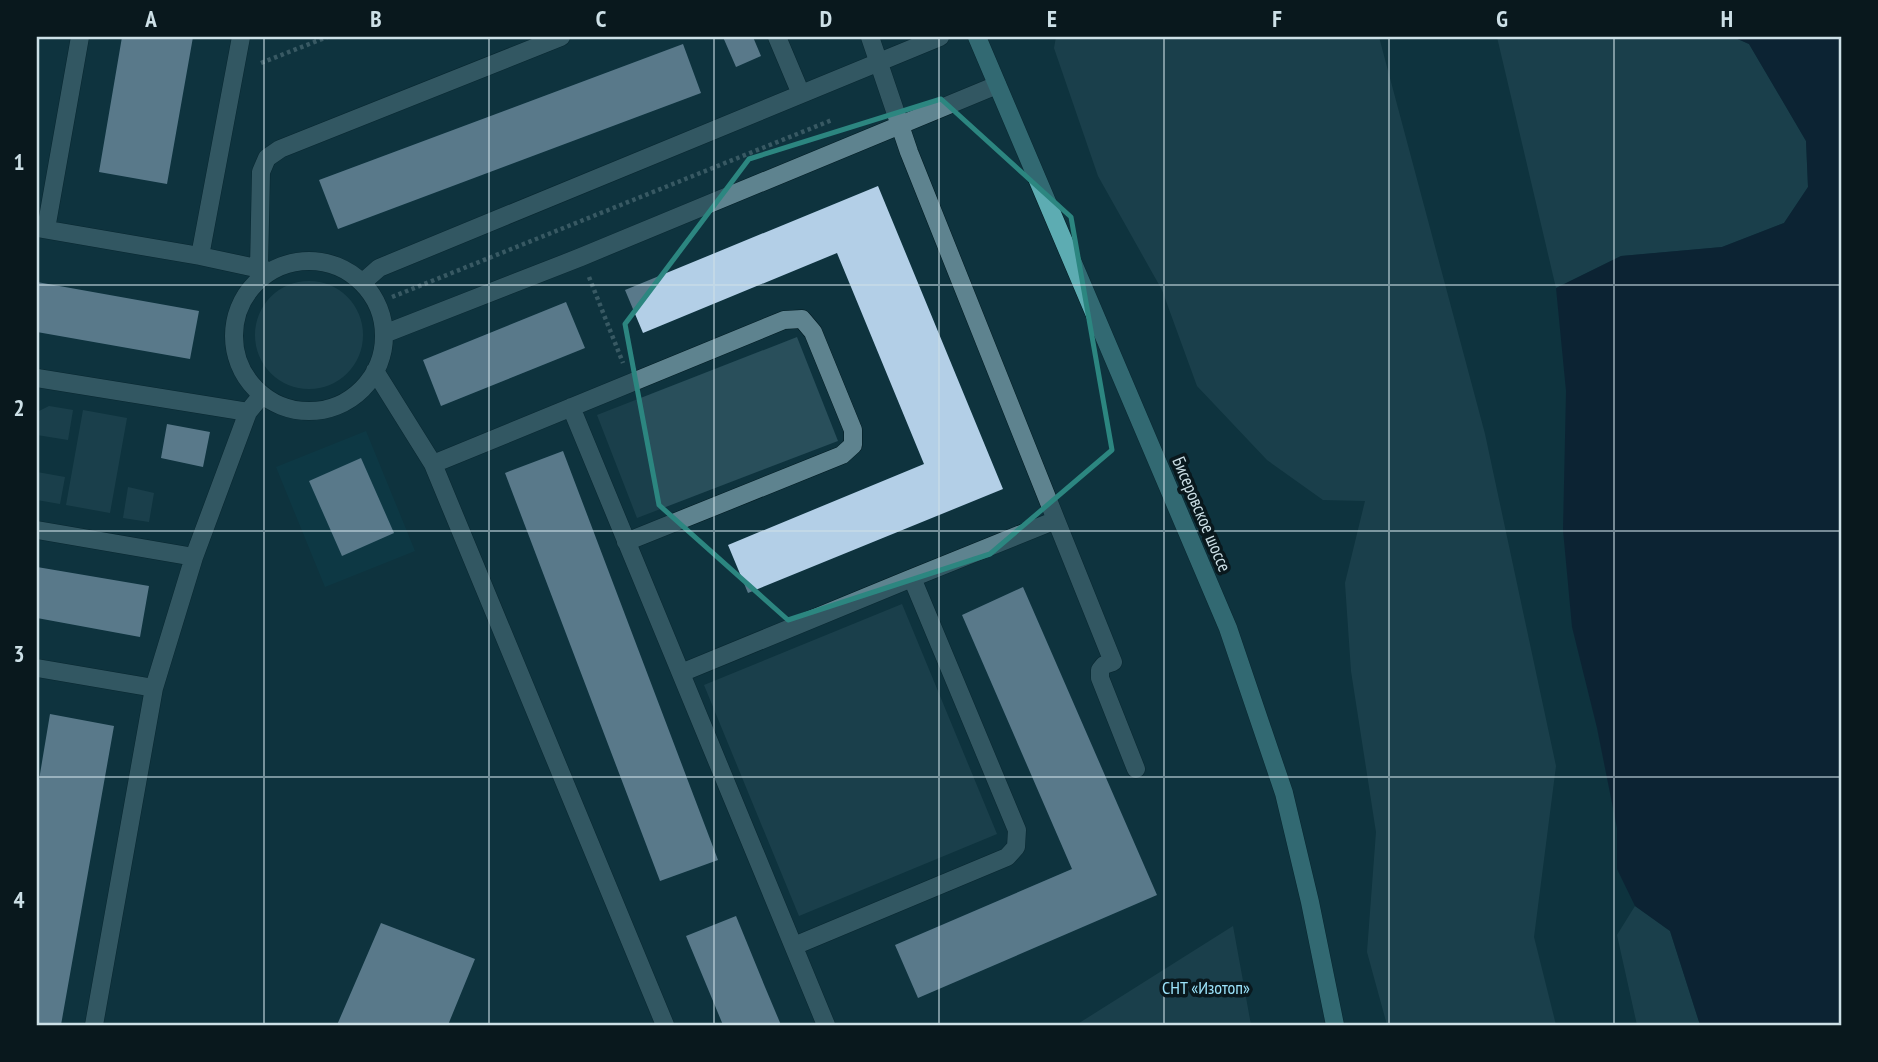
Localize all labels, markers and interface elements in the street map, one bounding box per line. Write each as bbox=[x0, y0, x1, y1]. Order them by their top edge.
text: A bbox=[144, 4, 157, 33]
text: B bbox=[370, 4, 382, 33]
text: C bbox=[596, 4, 607, 33]
text: D bbox=[820, 4, 832, 33]
text: E bbox=[1047, 4, 1057, 33]
text: F bbox=[1272, 4, 1282, 33]
text: G bbox=[1496, 4, 1508, 33]
text: H bbox=[1721, 4, 1733, 33]
text: 1 bbox=[14, 147, 25, 176]
text: 2 bbox=[14, 393, 25, 422]
street label: Бисеровское шоссе bbox=[1167, 453, 1237, 575]
text: 3 bbox=[14, 639, 25, 668]
text: 4 bbox=[14, 885, 25, 914]
park label: СНТ «Изотоп» bbox=[1162, 976, 1250, 999]

